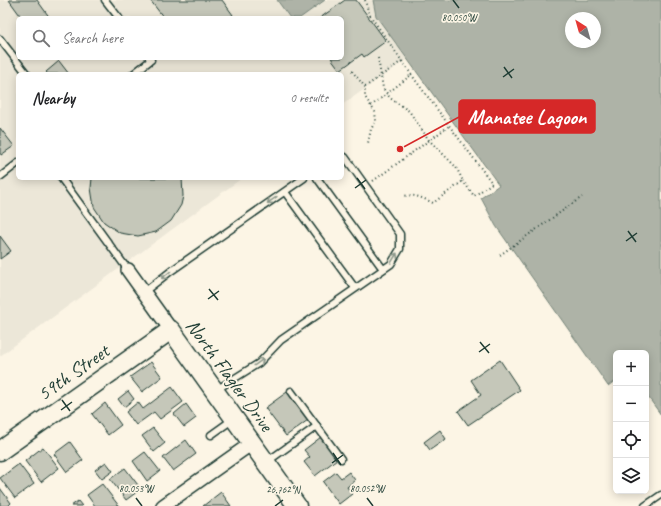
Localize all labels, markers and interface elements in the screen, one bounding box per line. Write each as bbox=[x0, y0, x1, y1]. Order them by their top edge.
text: 80.050°W bbox=[442, 11, 478, 24]
north arrow bbox=[565, 12, 601, 48]
search box bbox=[16, 16, 344, 60]
icon: search bbox=[30, 27, 52, 49]
text: Search here bbox=[62, 29, 123, 48]
text: Nearby bbox=[32, 88, 75, 109]
text: 0 results bbox=[290, 90, 328, 106]
callout: Manatee Lagoon bbox=[459, 100, 595, 133]
text: Manatee Lagoon bbox=[467, 104, 588, 130]
one-way arrow bbox=[267, 196, 278, 204]
one-way arrow bbox=[390, 253, 398, 264]
one-way arrow bbox=[161, 271, 171, 280]
street label: North Flagler Drive bbox=[180, 314, 280, 438]
street label: 59th Street bbox=[33, 337, 116, 406]
map controls bbox=[613, 350, 649, 494]
button: + bbox=[613, 350, 649, 386]
one-way arrow bbox=[253, 358, 264, 366]
button: − bbox=[613, 386, 649, 422]
button: locate bbox=[613, 422, 649, 458]
button: layers bbox=[613, 458, 649, 494]
text: 80.053°W bbox=[119, 482, 155, 495]
text: 80.052°W bbox=[350, 482, 386, 495]
text: 26.762°N bbox=[266, 483, 302, 496]

